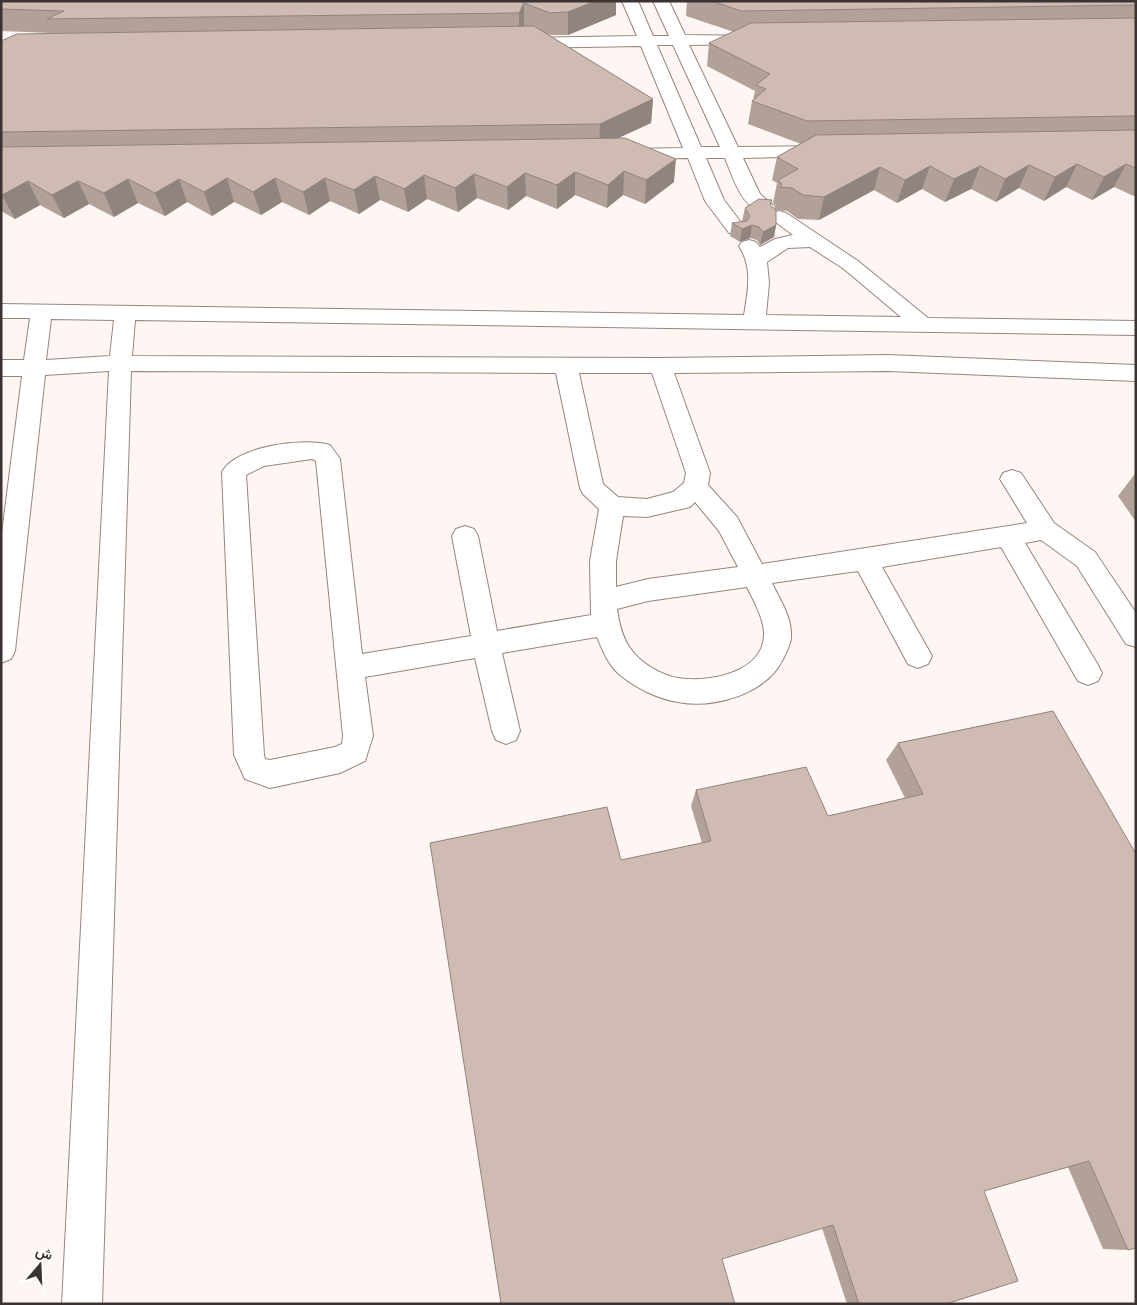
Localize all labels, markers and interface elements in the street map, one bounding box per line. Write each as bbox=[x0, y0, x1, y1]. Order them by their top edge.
north arrow bbox=[15, 1240, 65, 1290]
text: ش bbox=[33, 1242, 55, 1264]

